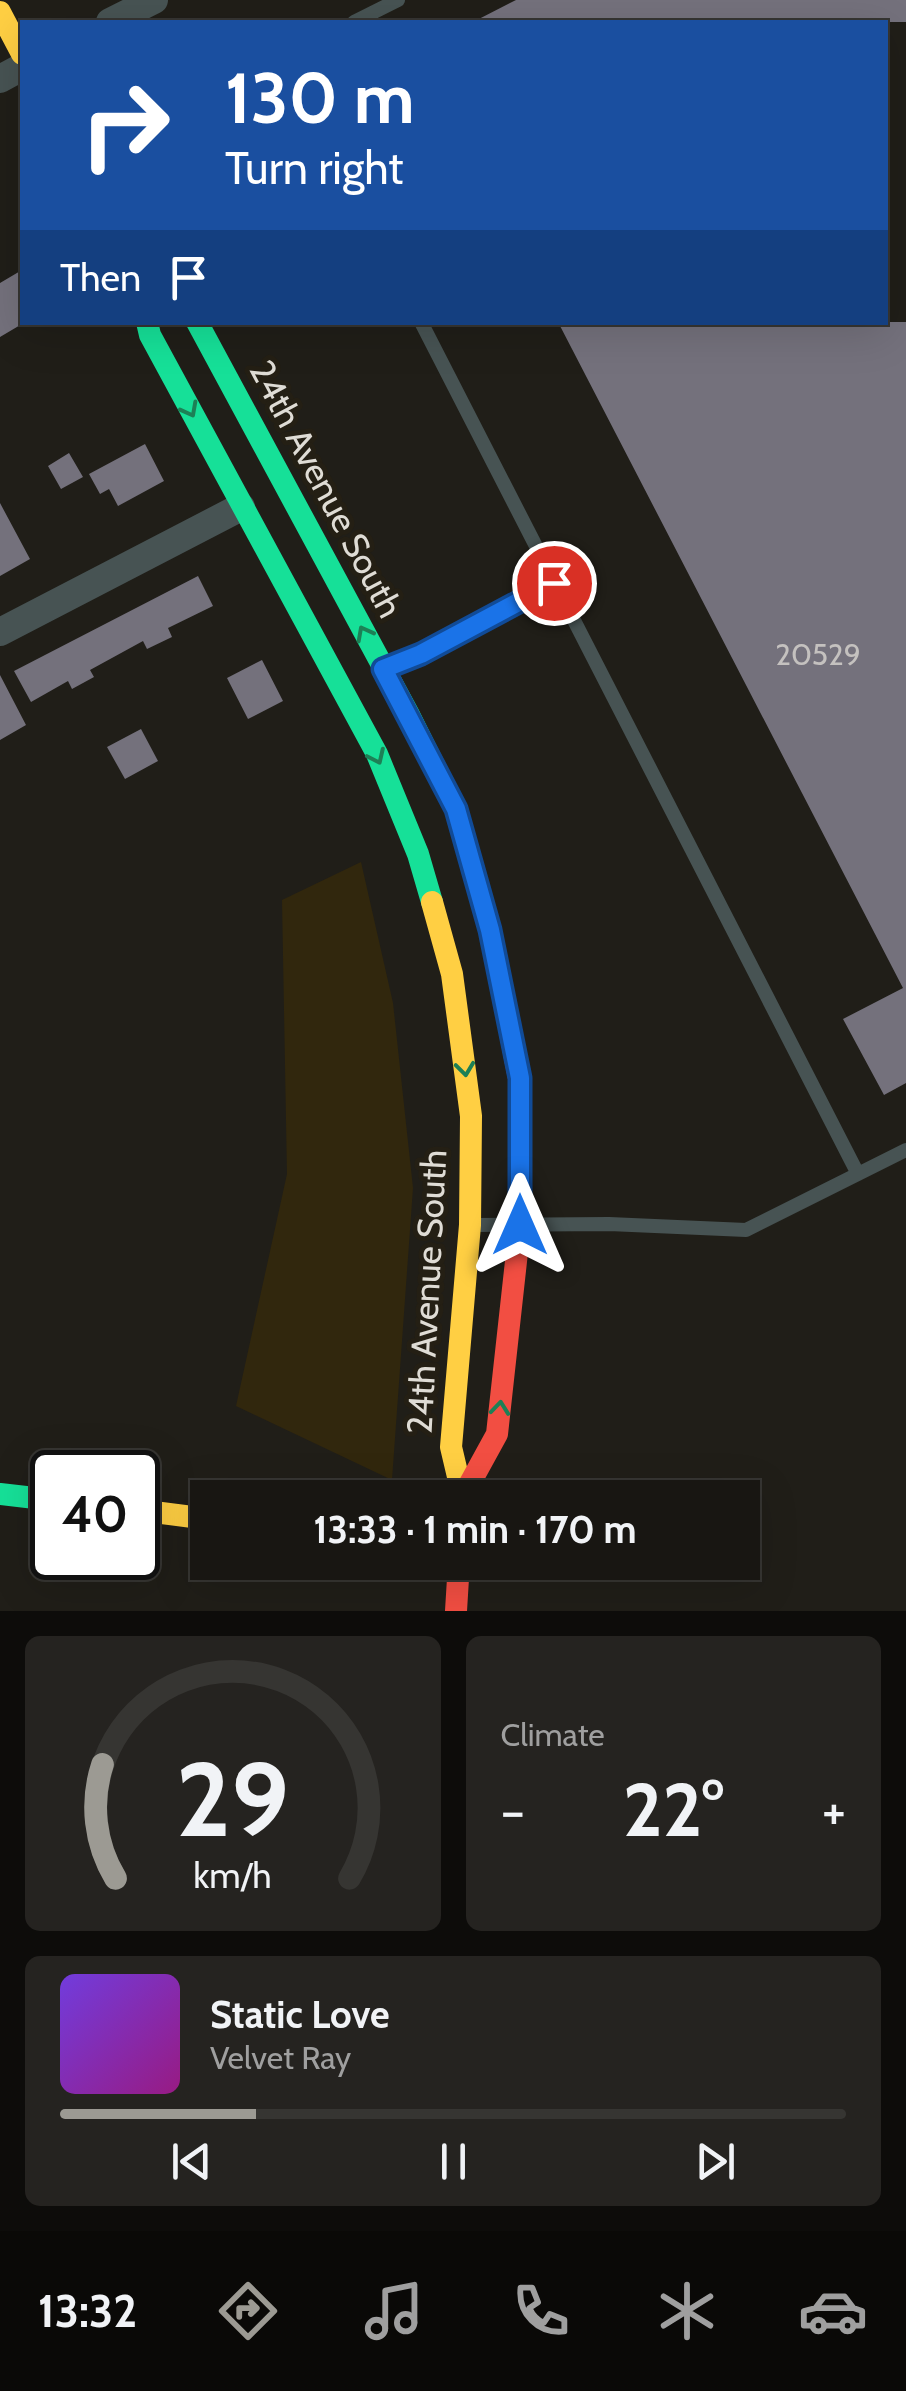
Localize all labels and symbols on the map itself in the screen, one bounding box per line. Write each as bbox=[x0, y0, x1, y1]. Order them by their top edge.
street label: 24th Avenue South bbox=[241, 353, 412, 625]
one-way arrow bbox=[178, 399, 197, 417]
pin bbox=[512, 541, 597, 626]
one-way arrow bbox=[356, 626, 376, 644]
house number: 20529 bbox=[775, 636, 861, 673]
one-way arrow bbox=[365, 747, 385, 765]
one-way arrow bbox=[453, 1060, 474, 1077]
street label: 24th Avenue South bbox=[398, 1149, 455, 1435]
position arrow bbox=[468, 1173, 572, 1277]
one-way arrow bbox=[489, 1399, 510, 1415]
speed limit sign: 40 bbox=[30, 1450, 160, 1580]

